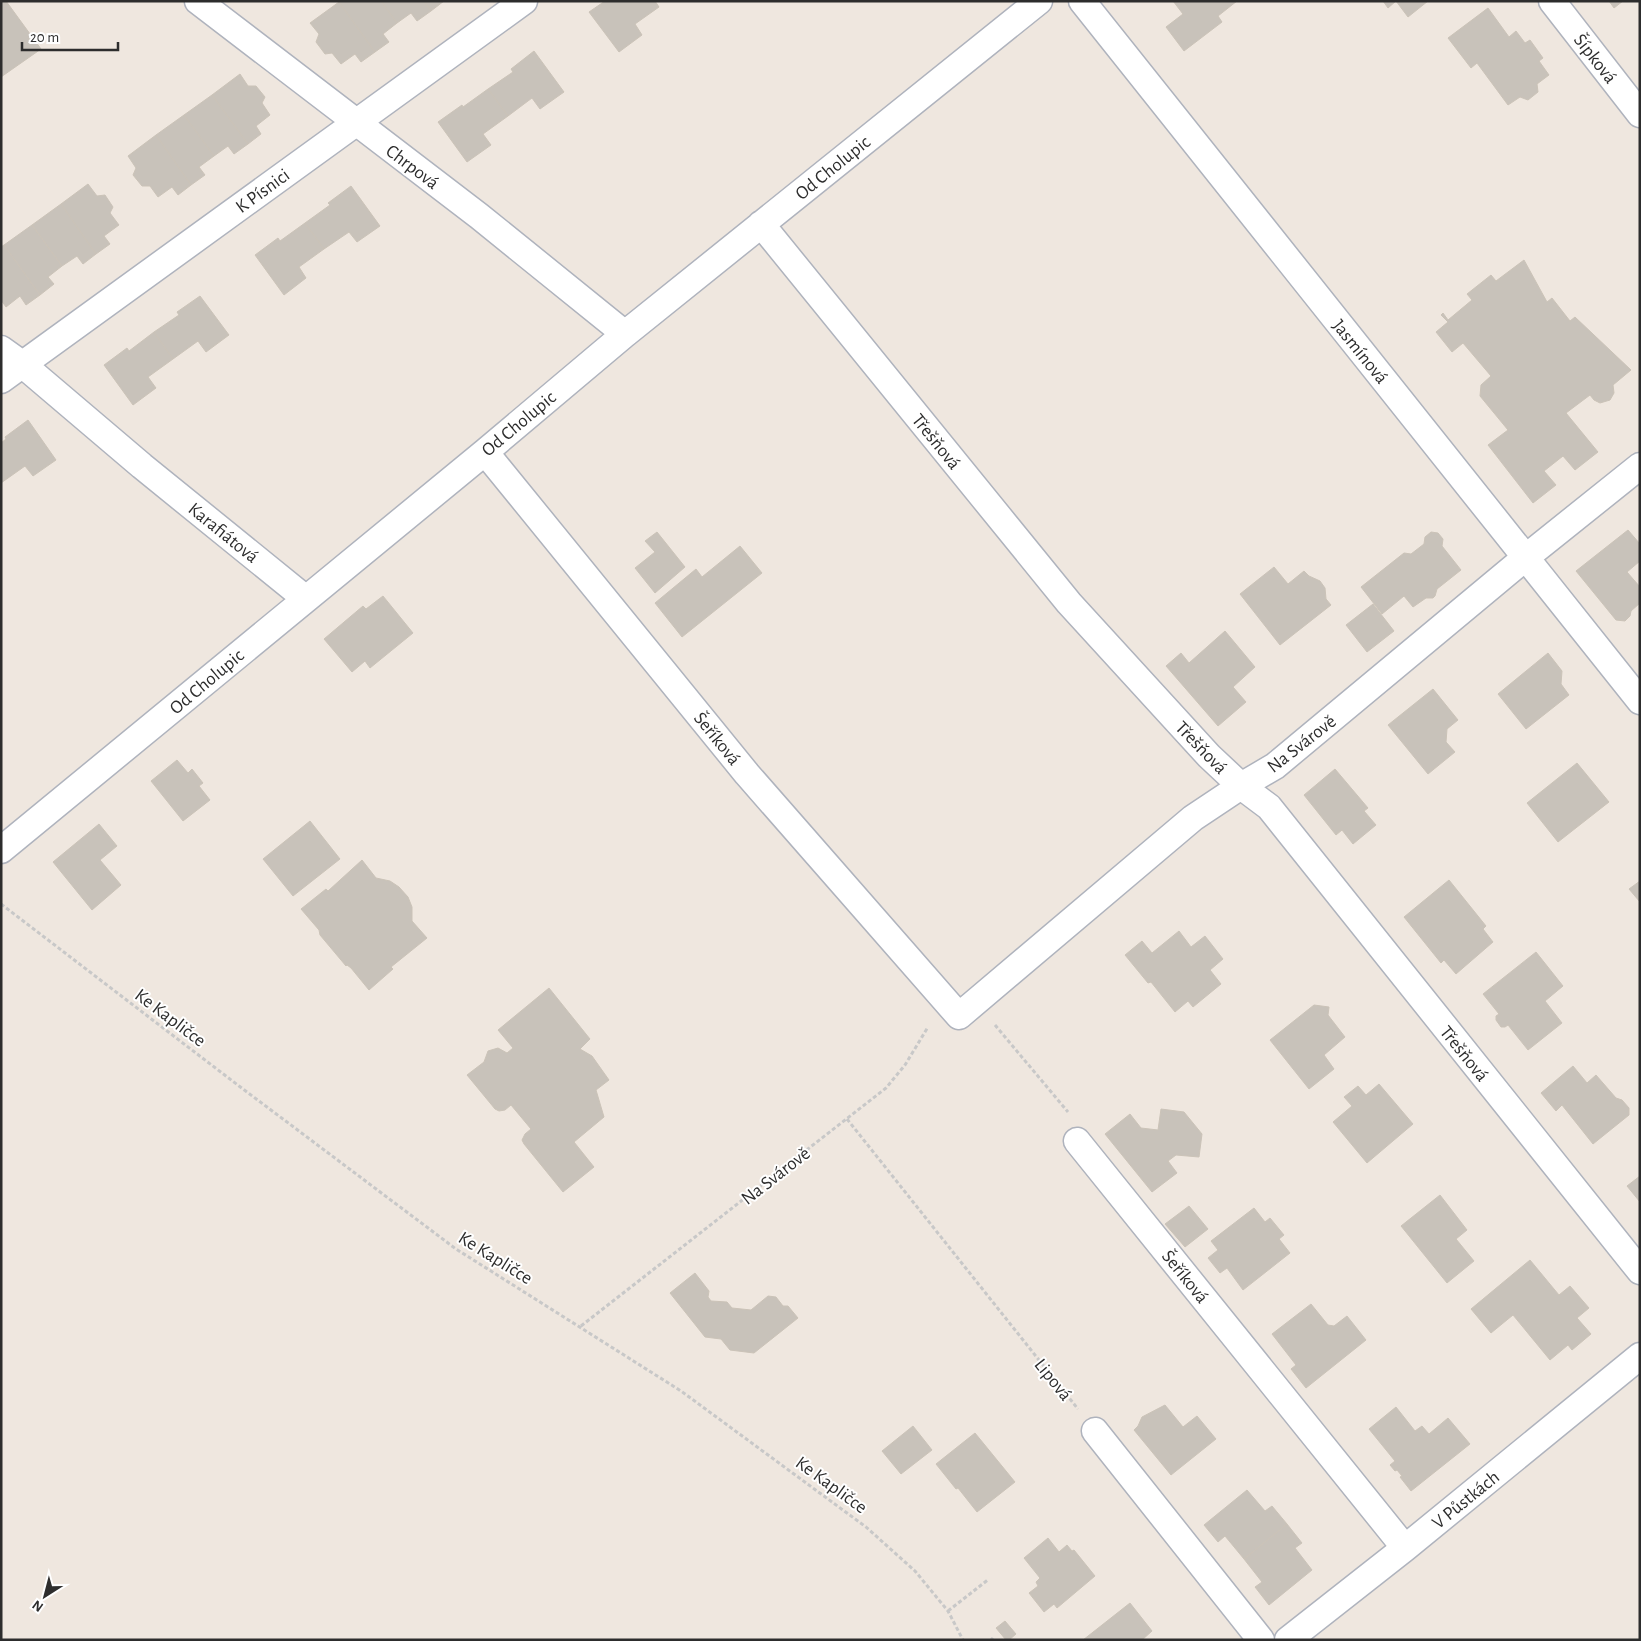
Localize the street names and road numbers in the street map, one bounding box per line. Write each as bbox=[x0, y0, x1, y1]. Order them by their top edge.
street label: Šípková bbox=[1570, 29, 1622, 87]
street label: Od Cholupic bbox=[792, 132, 874, 204]
street label: Chrpová bbox=[382, 141, 442, 193]
street label: K Písnici bbox=[232, 165, 293, 217]
street label: Jasmínová bbox=[1328, 316, 1391, 388]
street label: Od Cholupic bbox=[478, 388, 560, 460]
street label: Třešňová bbox=[908, 411, 964, 473]
street label: Karafiátová bbox=[184, 499, 262, 567]
street label: Od Cholupic bbox=[166, 646, 248, 718]
street label: Šeříková bbox=[690, 708, 745, 769]
street label: Na Svárově bbox=[1264, 712, 1340, 777]
street label: Třešňová bbox=[1171, 718, 1231, 778]
street label: Ke Kapličce bbox=[131, 986, 209, 1051]
street label: Třešňová bbox=[1436, 1023, 1492, 1085]
street label: Na Svárově bbox=[738, 1144, 814, 1209]
street label: Ke Kapličce bbox=[455, 1228, 536, 1288]
street label: Šeříková bbox=[1158, 1246, 1213, 1307]
street label: Lipová bbox=[1030, 1355, 1075, 1405]
street label: Ke Kapličce bbox=[792, 1453, 870, 1517]
street label: V Půstkách bbox=[1429, 1467, 1503, 1533]

